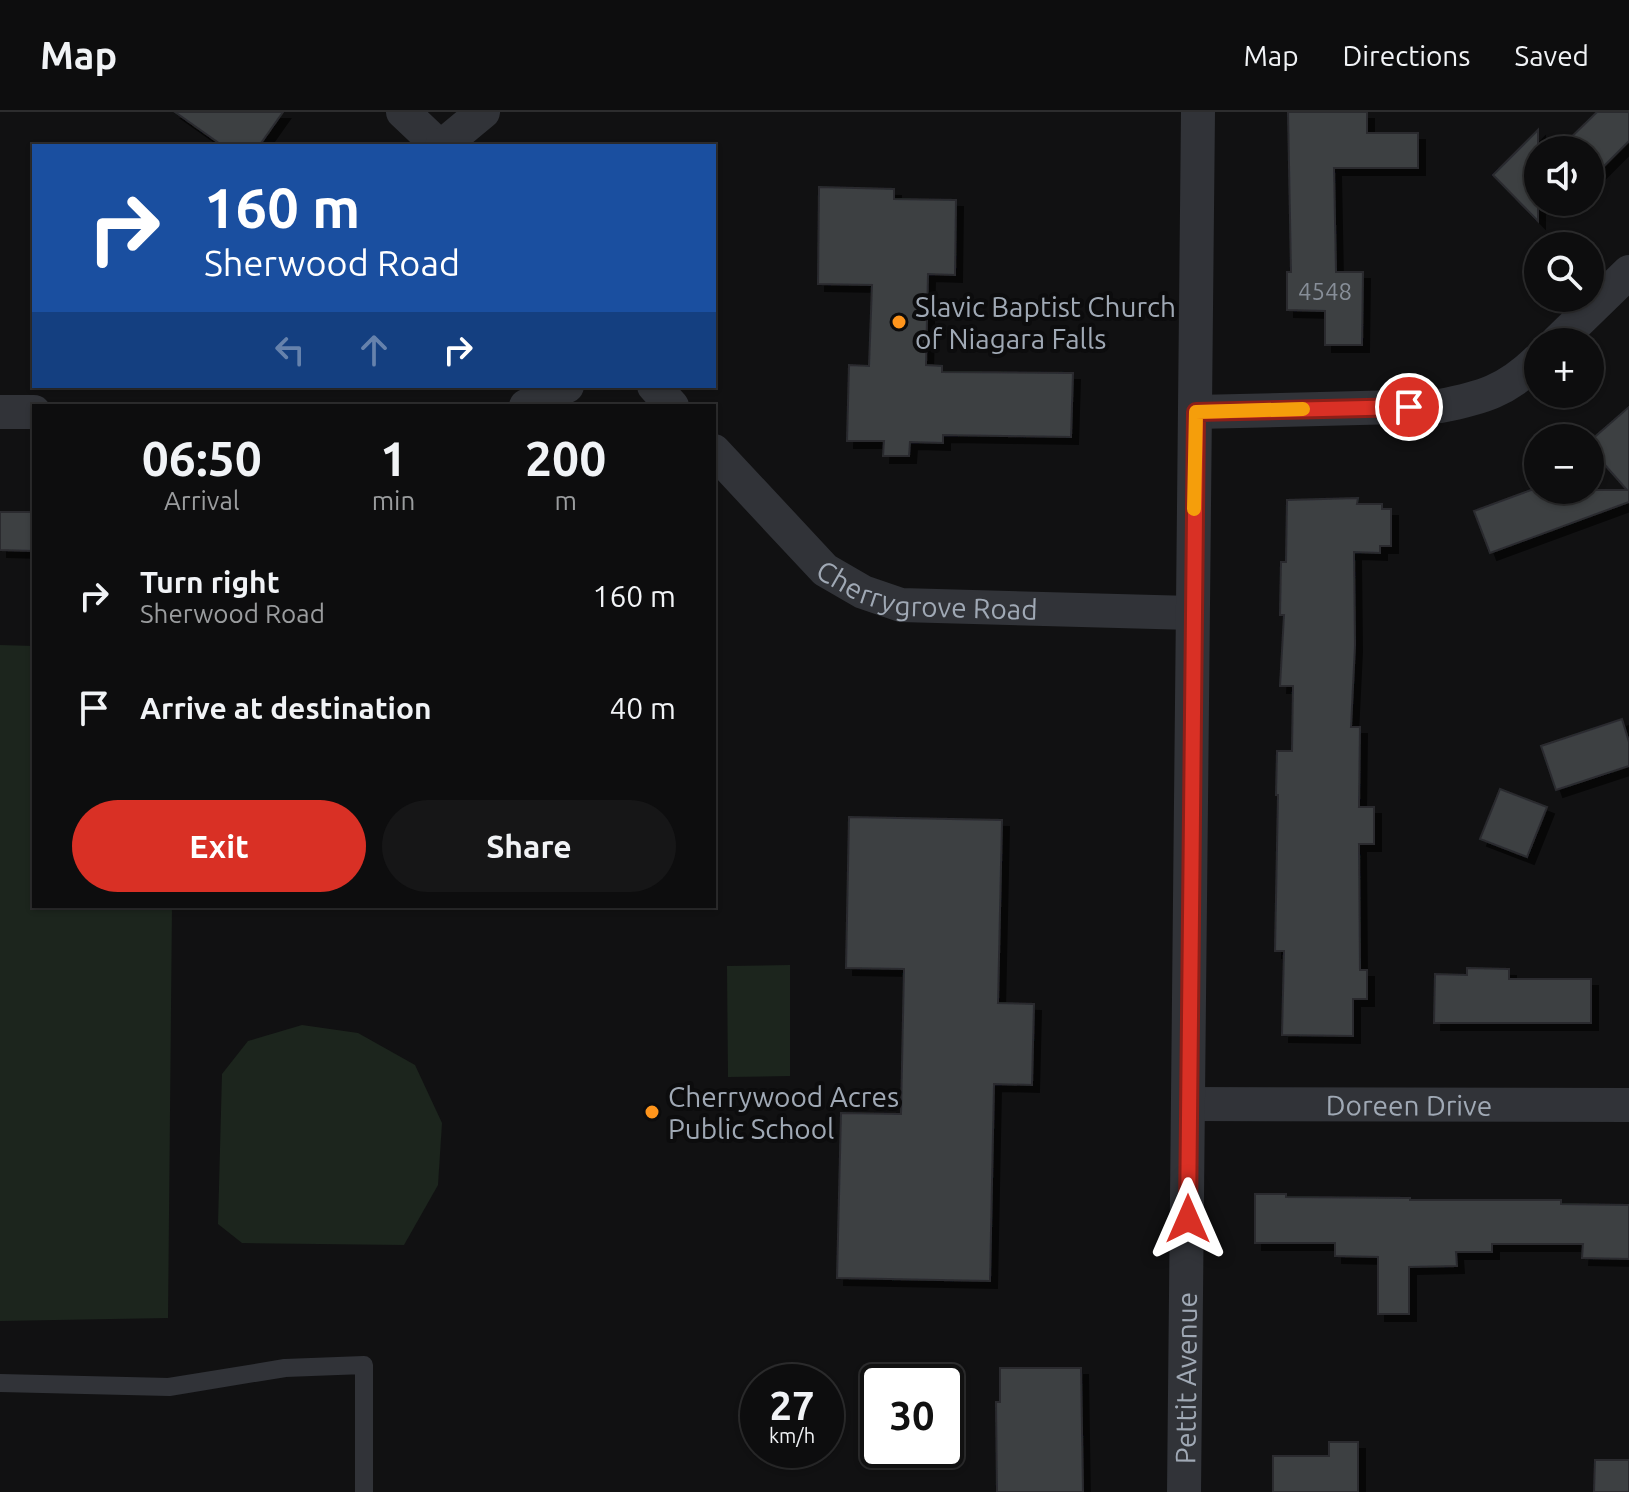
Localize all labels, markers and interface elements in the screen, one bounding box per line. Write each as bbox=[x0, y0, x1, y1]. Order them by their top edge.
text: Map bbox=[40, 34, 117, 76]
text: Map bbox=[1243, 40, 1299, 71]
text: Directions bbox=[1343, 40, 1470, 71]
text: Saved bbox=[1514, 40, 1589, 71]
map controls bbox=[1524, 136, 1604, 504]
button: sound bbox=[1524, 136, 1604, 216]
icon: right bbox=[72, 176, 176, 280]
text: 160 m bbox=[204, 176, 360, 239]
button: search bbox=[1524, 232, 1604, 312]
text: Sherwood Road bbox=[204, 242, 460, 283]
house number: 4548 bbox=[1298, 278, 1352, 305]
place label: Slavic Baptist Church of Niagara Falls bbox=[915, 291, 1176, 354]
marker: Slavic Baptist Church of Niagara Falls bbox=[890, 313, 908, 331]
icon: left bbox=[268, 328, 312, 372]
icon: ahead bbox=[352, 328, 396, 372]
icon: right bbox=[436, 328, 480, 372]
button: + bbox=[1524, 328, 1604, 408]
pin bbox=[1375, 373, 1443, 441]
icon: arrive bbox=[1387, 385, 1431, 429]
button: − bbox=[1524, 424, 1604, 504]
text: 06:50 bbox=[142, 431, 262, 485]
text: 1 bbox=[380, 431, 407, 485]
text: 200 bbox=[525, 431, 606, 485]
text: Arrival bbox=[164, 486, 240, 515]
text: min bbox=[372, 486, 415, 515]
text: m bbox=[554, 486, 577, 515]
street label: Cherrygrove Road bbox=[812, 553, 1038, 624]
text: Turn right bbox=[140, 565, 280, 599]
icon: right bbox=[72, 574, 116, 618]
text: 160 m bbox=[592, 579, 676, 613]
text: Sherwood Road bbox=[140, 599, 325, 628]
icon: arrive bbox=[72, 686, 116, 730]
text: Arrive at destination bbox=[140, 691, 432, 725]
text: 40 m bbox=[609, 691, 676, 725]
button: Exit bbox=[72, 800, 366, 892]
button: Share bbox=[382, 800, 676, 892]
place label: Cherrywood Acres Public School bbox=[668, 1081, 899, 1144]
street label: Doreen Drive bbox=[1326, 1089, 1492, 1120]
marker: Cherrywood Acres Public School bbox=[643, 1103, 661, 1121]
position arrow bbox=[1146, 1177, 1230, 1261]
street label: Pettit Avenue bbox=[1169, 1292, 1202, 1464]
speed limit sign: 30 bbox=[860, 1364, 964, 1468]
text: 27 bbox=[769, 1383, 815, 1428]
text: km/h bbox=[769, 1424, 815, 1447]

